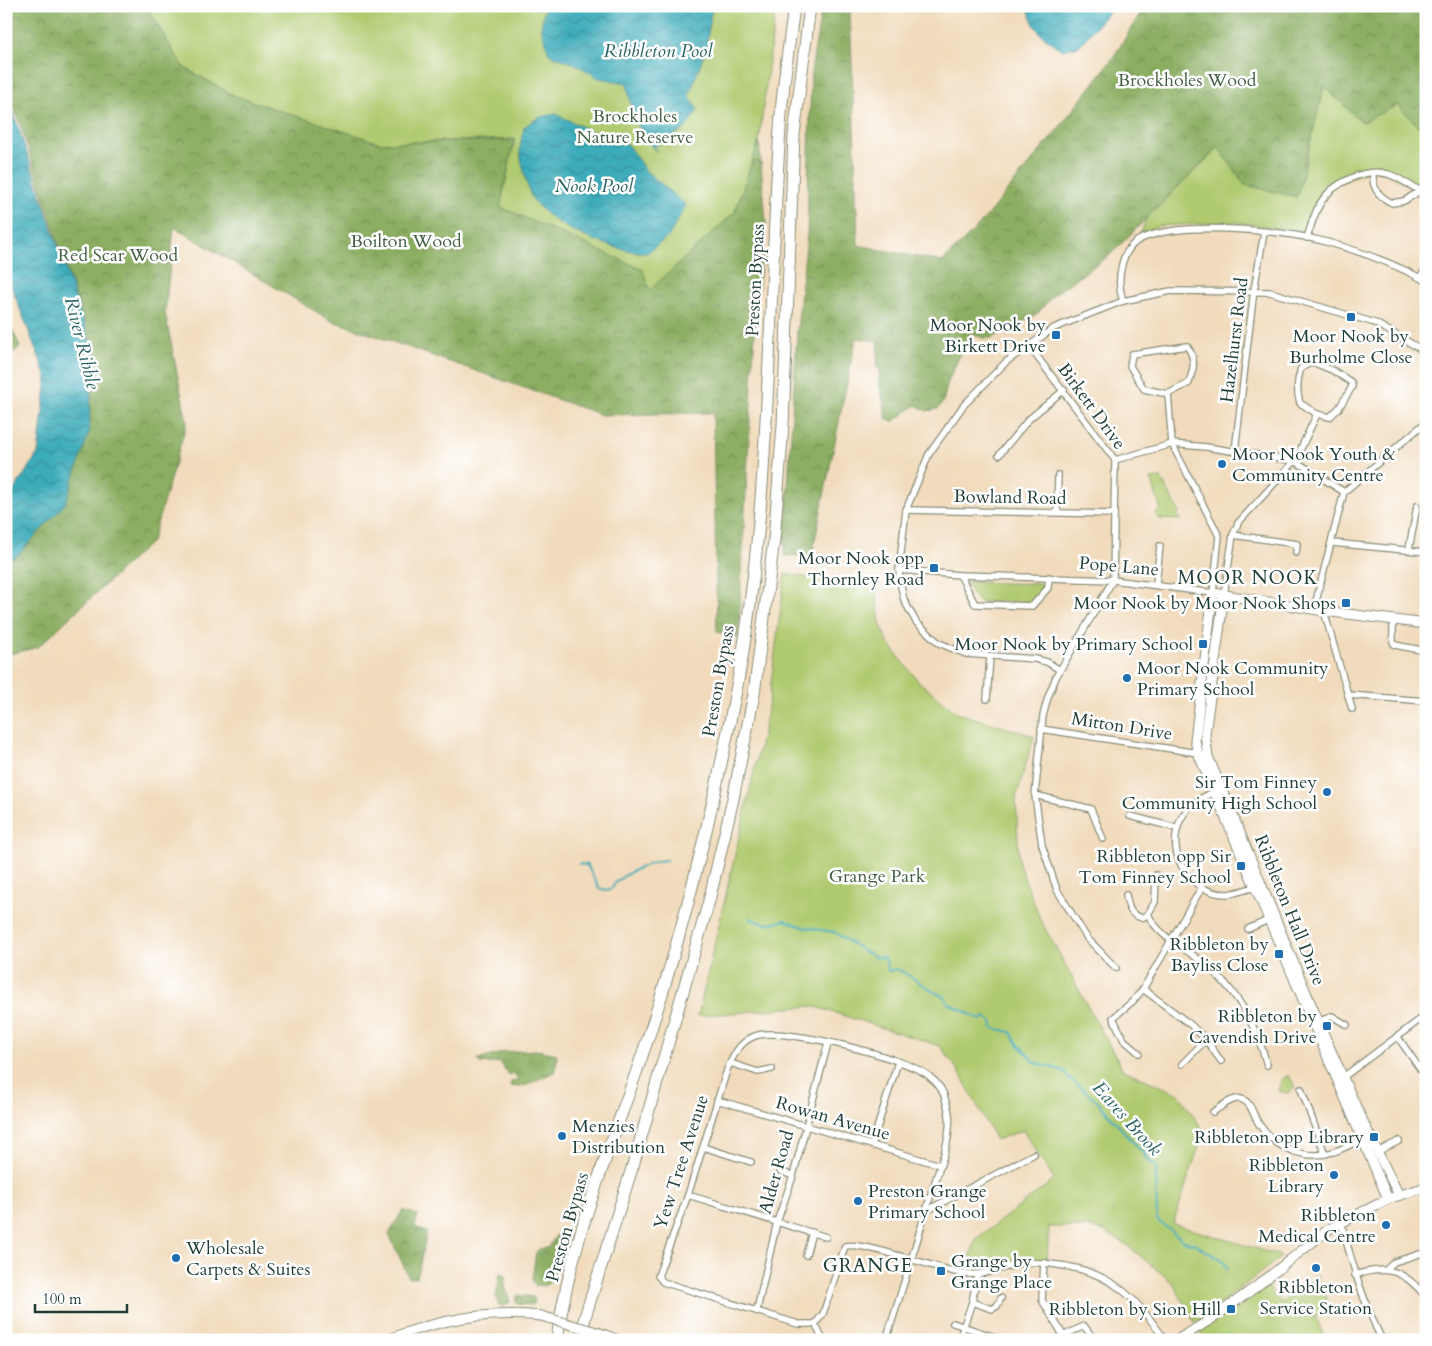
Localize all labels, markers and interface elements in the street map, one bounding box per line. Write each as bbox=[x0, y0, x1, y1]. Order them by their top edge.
water label: Ribbleton Pool bbox=[603, 38, 713, 64]
park label: Brockholes Wood bbox=[1118, 68, 1257, 93]
park label: Brockholes Nature Reserve bbox=[577, 104, 693, 150]
water label: Nook Pool bbox=[555, 173, 634, 199]
street label: Preston Bypass bbox=[740, 223, 771, 337]
park label: Boilton Wood bbox=[350, 229, 462, 254]
park label: Red Scar Wood bbox=[58, 243, 179, 268]
street label: Hazelhurst Road bbox=[1214, 276, 1255, 404]
water label: River Ribble bbox=[58, 294, 106, 393]
marker: Moor Nook by Burholme Close bbox=[1345, 311, 1357, 323]
place label: Moor Nook by Birkett Drive bbox=[930, 313, 1046, 359]
place label: Moor Nook by Burholme Close bbox=[1289, 324, 1413, 370]
marker: Moor Nook by Birkett Drive bbox=[1050, 329, 1062, 341]
street label: Birkett Drive bbox=[1052, 358, 1132, 455]
place label: Moor Nook Youth & Community Centre bbox=[1232, 442, 1397, 488]
marker: Moor Nook Youth & Community Centre bbox=[1216, 458, 1228, 470]
street label: Bowland Road bbox=[953, 484, 1067, 511]
place label: Moor Nook opp Thornley Road bbox=[798, 546, 924, 592]
street label: Pope Lane bbox=[1078, 551, 1160, 582]
marker: Moor Nook opp Thornley Road bbox=[928, 562, 940, 574]
district label: MOOR NOOK bbox=[1177, 565, 1319, 591]
place label: Moor Nook by Moor Nook Shops bbox=[1074, 591, 1336, 616]
marker: Moor Nook by Moor Nook Shops bbox=[1340, 597, 1352, 609]
street label: Preston Bypass bbox=[696, 623, 741, 739]
place label: Moor Nook by Primary School bbox=[955, 632, 1193, 657]
marker: Moor Nook by Primary School bbox=[1197, 638, 1209, 650]
place label: Moor Nook Community Primary School bbox=[1137, 656, 1329, 702]
marker: Moor Nook Community Primary School bbox=[1121, 672, 1133, 684]
street label: Mitton Drive bbox=[1070, 706, 1174, 747]
place label: Sir Tom Finney Community High School bbox=[1122, 770, 1317, 816]
marker: Sir Tom Finney Community High School bbox=[1321, 786, 1333, 798]
street label: Ribbleton Hall Drive bbox=[1248, 831, 1331, 989]
place label: Ribbleton opp Sir Tom Finney School bbox=[1079, 844, 1231, 890]
marker: Ribbleton opp Sir Tom Finney School bbox=[1235, 860, 1247, 872]
park label: Grange Park bbox=[829, 864, 926, 889]
place label: Ribbleton by Bayliss Close bbox=[1170, 932, 1269, 978]
marker: Ribbleton by Bayliss Close bbox=[1273, 948, 1285, 960]
place label: Ribbleton by Cavendish Drive bbox=[1189, 1004, 1317, 1050]
marker: Ribbleton by Cavendish Drive bbox=[1321, 1020, 1333, 1032]
water label: Eaves Brook bbox=[1087, 1076, 1168, 1162]
street label: Rowan Avenue bbox=[773, 1090, 893, 1147]
street label: Yew Tree Avenue bbox=[648, 1092, 715, 1233]
place label: Menzies Distribution bbox=[572, 1114, 666, 1160]
place label: Ribbleton opp Library bbox=[1194, 1125, 1364, 1150]
street label: Alder Road bbox=[753, 1127, 800, 1217]
marker: Menzies Distribution bbox=[556, 1130, 568, 1142]
marker: Ribbleton opp Library bbox=[1368, 1131, 1380, 1143]
place label: Ribbleton Library bbox=[1249, 1153, 1325, 1199]
street label: Preston Bypass bbox=[540, 1169, 595, 1285]
marker: Ribbleton Library bbox=[1328, 1169, 1340, 1181]
place label: Preston Grange Primary School bbox=[868, 1179, 987, 1225]
marker: Preston Grange Primary School bbox=[852, 1195, 864, 1207]
place label: Ribbleton Medical Centre bbox=[1258, 1203, 1377, 1249]
marker: Ribbleton Medical Centre bbox=[1380, 1219, 1392, 1231]
place label: Wholesale Carpets & Suites bbox=[185, 1236, 310, 1282]
place label: Grange by Grange Place bbox=[951, 1249, 1052, 1295]
marker: Wholesale Carpets & Suites bbox=[170, 1252, 182, 1264]
district label: GRANGE bbox=[823, 1253, 913, 1279]
marker: Ribbleton Service Station bbox=[1310, 1262, 1322, 1274]
marker: Grange by Grange Place bbox=[935, 1265, 947, 1277]
place label: Ribbleton Service Station bbox=[1260, 1275, 1373, 1321]
scale bar bbox=[35, 1281, 128, 1313]
text: 100 m bbox=[42, 1289, 82, 1309]
place label: Ribbleton by Sion Hill bbox=[1049, 1297, 1221, 1322]
marker: Ribbleton by Sion Hill bbox=[1225, 1303, 1237, 1315]

